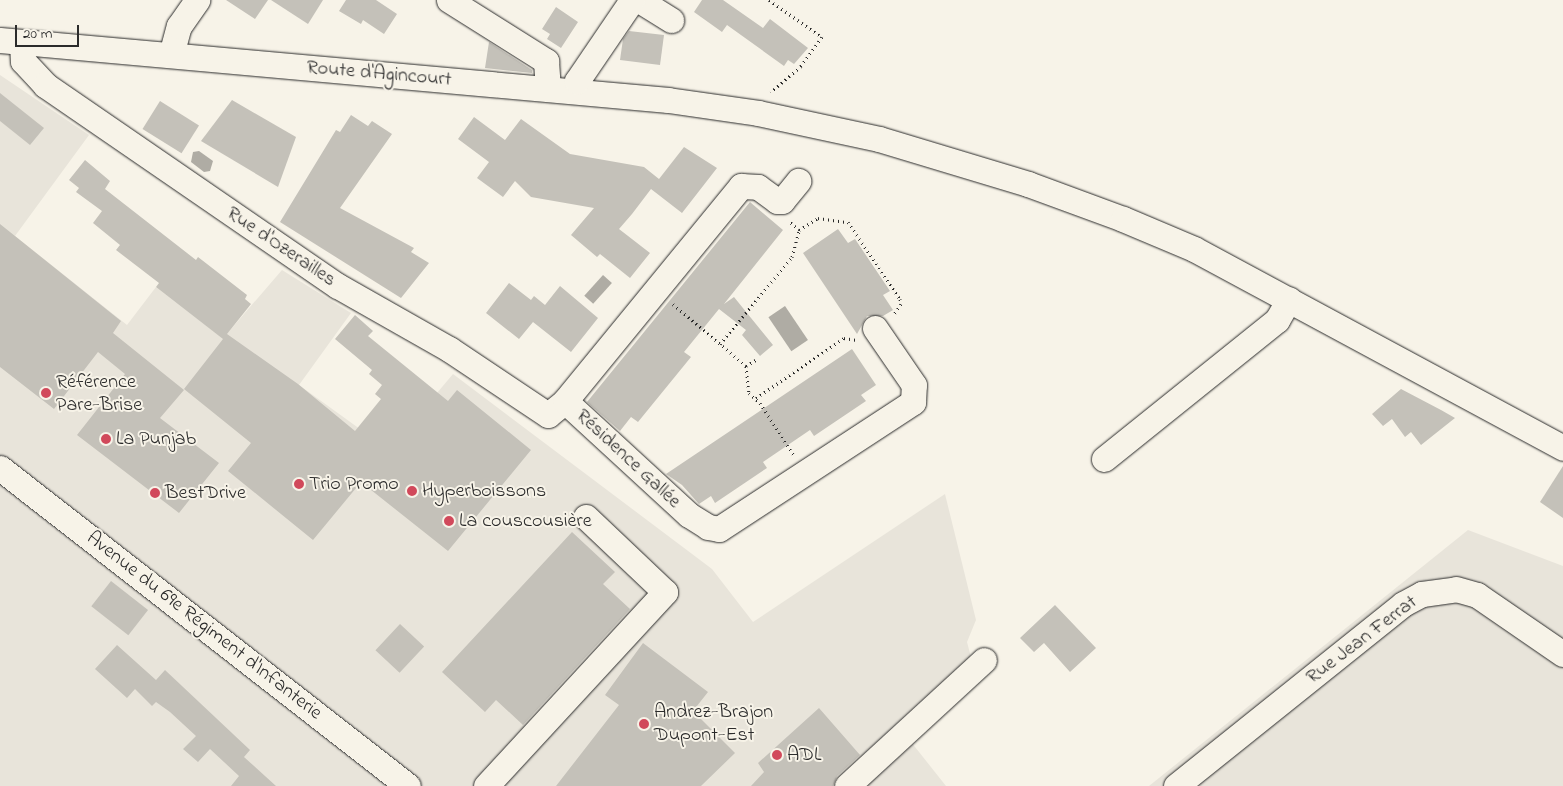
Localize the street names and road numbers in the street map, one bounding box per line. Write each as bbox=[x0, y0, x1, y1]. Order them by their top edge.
street label: Route d'Agincourt bbox=[306, 56, 452, 92]
street label: Rue d'Ozerailles bbox=[222, 202, 340, 292]
street label: Résidence Gallée bbox=[571, 404, 685, 514]
street label: Avenue du 69e Régiment d'Infanterie bbox=[82, 527, 326, 725]
street label: Rue Jean Ferrat bbox=[1302, 591, 1422, 689]

